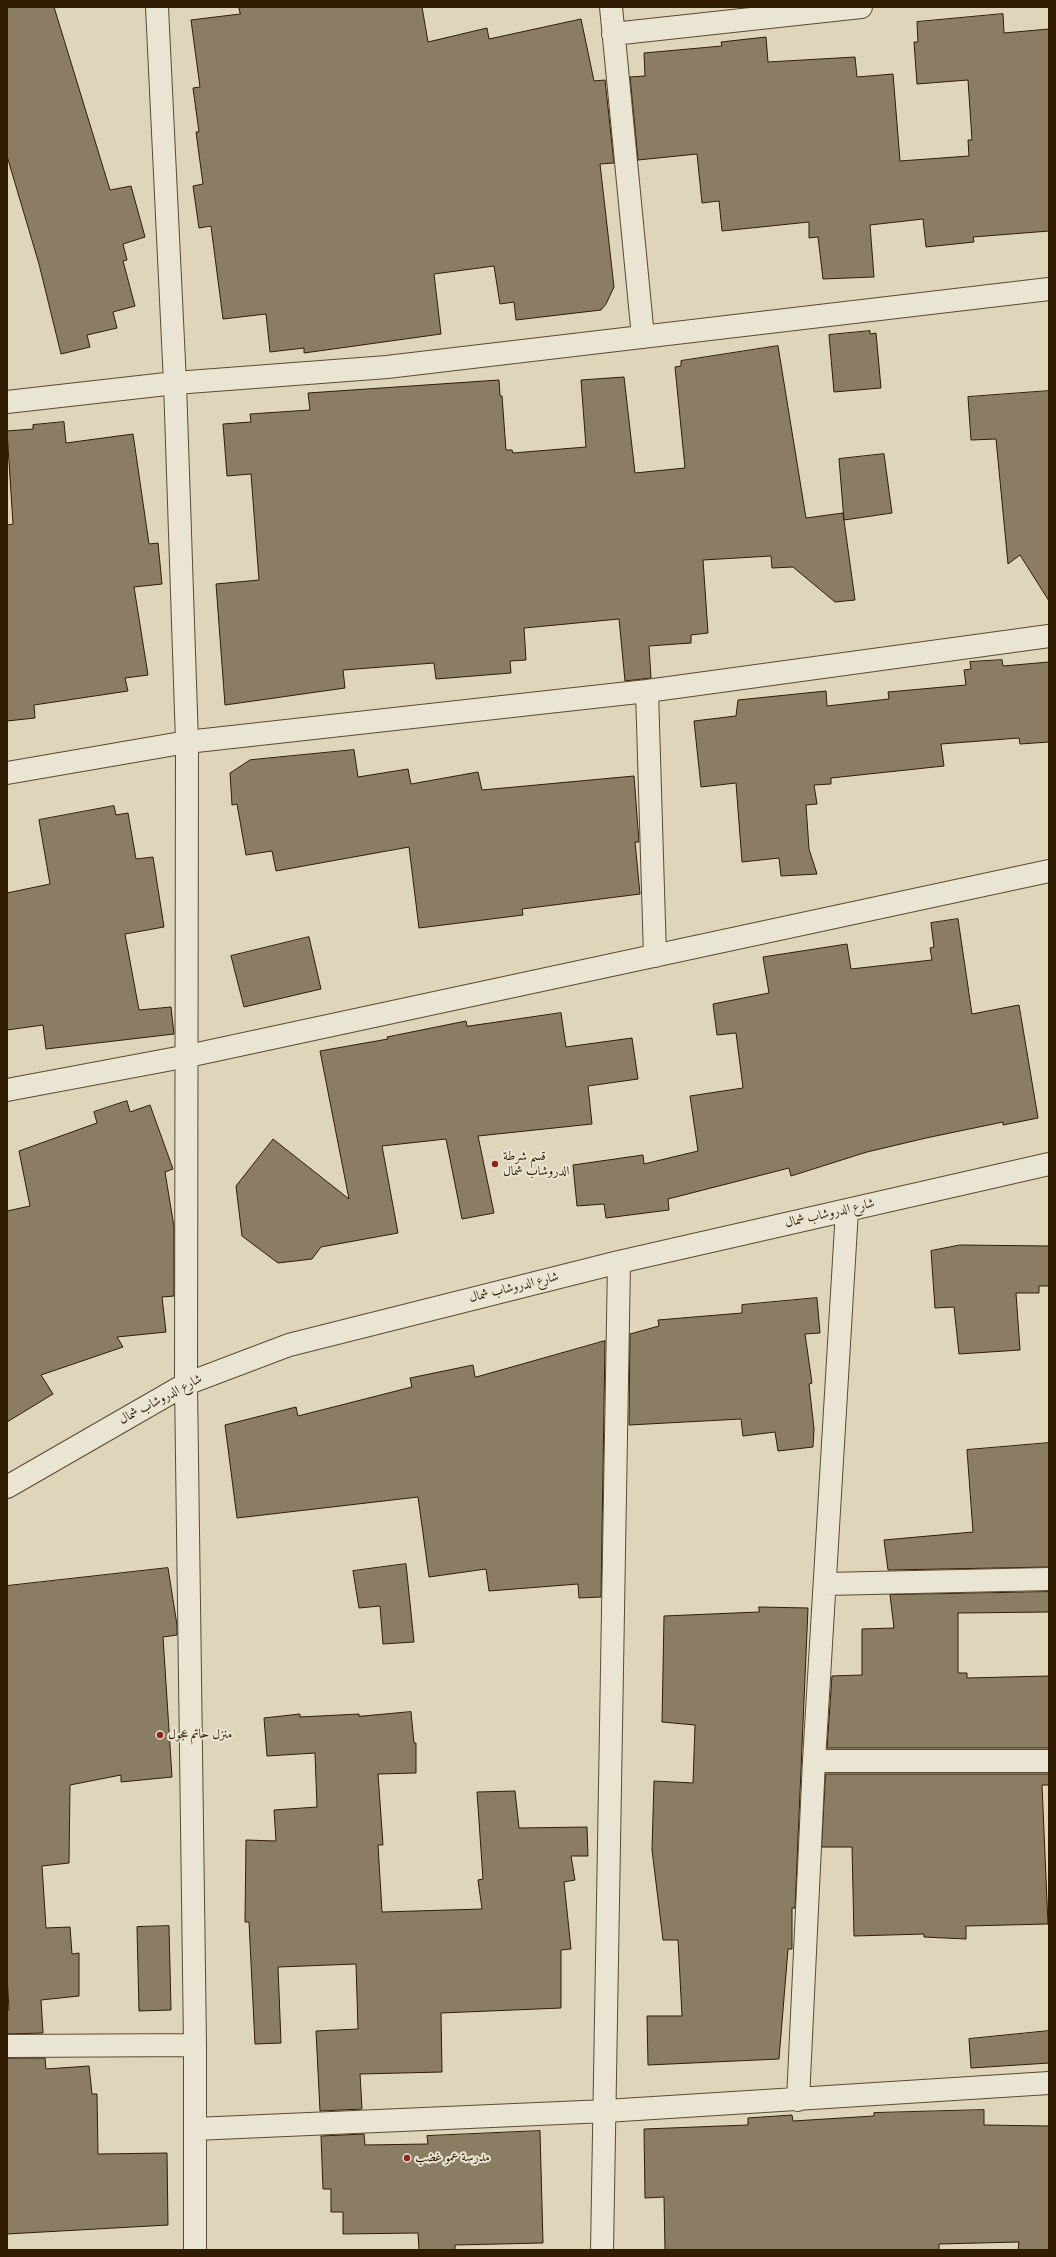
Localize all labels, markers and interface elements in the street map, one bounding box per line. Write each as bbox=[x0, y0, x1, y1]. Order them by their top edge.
place label: قسم شرطة الدروشاب شمال bbox=[503, 1149, 569, 1180]
marker: قسم شرطة الدروشاب شمال bbox=[490, 1159, 500, 1169]
street label: شارع الدروشاب شمال bbox=[784, 1196, 876, 1232]
street label: شارع الدروشاب شمال bbox=[468, 1269, 560, 1307]
street label: شارع الدروشاب شمال bbox=[117, 1372, 205, 1428]
place label: منزل حاتم عجول bbox=[168, 1727, 232, 1743]
marker: منزل حاتم عجول bbox=[155, 1730, 165, 1740]
place label: مدرسة عمو غضب bbox=[415, 2150, 490, 2166]
marker: مدرسة عمو غضب bbox=[402, 2153, 412, 2163]

